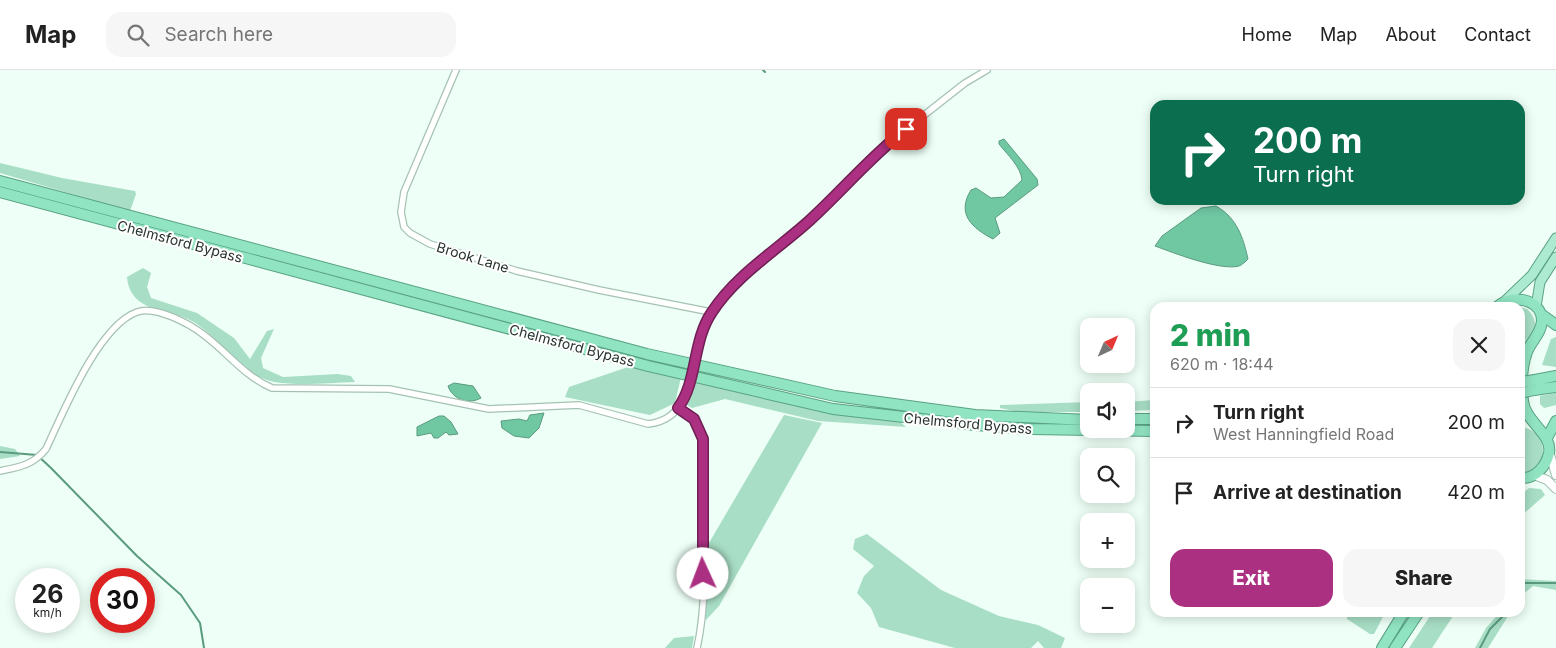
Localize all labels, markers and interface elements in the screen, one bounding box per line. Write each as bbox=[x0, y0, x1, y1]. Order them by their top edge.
search box bbox=[106, 12, 456, 57]
text: Map bbox=[25, 20, 76, 49]
icon: search bbox=[124, 21, 152, 49]
text: Search here bbox=[164, 23, 273, 46]
text: Home bbox=[1242, 24, 1292, 45]
text: Map bbox=[1320, 24, 1357, 45]
text: About bbox=[1385, 24, 1436, 45]
text: Contact bbox=[1464, 24, 1531, 45]
pin bbox=[885, 108, 927, 150]
icon: arrive bbox=[892, 115, 920, 143]
text: 200 m bbox=[1253, 119, 1362, 161]
icon: right bbox=[1170, 120, 1235, 185]
text: Turn right bbox=[1253, 161, 1354, 187]
street label: Chelmsford Bypass bbox=[116, 216, 244, 266]
street label: Brook Lane bbox=[435, 238, 511, 276]
text: 2 min bbox=[1170, 317, 1251, 353]
north arrow bbox=[1080, 318, 1135, 372]
map controls bbox=[1080, 318, 1135, 633]
button: close bbox=[1453, 319, 1505, 371]
street label: Chelmsford Bypass bbox=[508, 320, 636, 370]
text: 620 m · 18:44 bbox=[1170, 354, 1274, 374]
button: sound bbox=[1080, 383, 1135, 438]
text: Turn right bbox=[1213, 401, 1304, 424]
street label: Chelmsford Bypass bbox=[903, 409, 1033, 437]
icon: right bbox=[1170, 409, 1198, 437]
text: 200 m bbox=[1447, 411, 1505, 434]
text: West Hanningfield Road bbox=[1213, 424, 1394, 444]
button: search bbox=[1080, 448, 1135, 503]
icon: arrive bbox=[1170, 479, 1198, 507]
text: Arrive at destination bbox=[1213, 481, 1402, 504]
text: 420 m bbox=[1447, 481, 1505, 504]
button: + bbox=[1080, 513, 1135, 568]
position arrow bbox=[676, 547, 728, 599]
button: Exit bbox=[1170, 549, 1333, 607]
button: Share bbox=[1343, 549, 1505, 607]
speed limit sign: 30 bbox=[90, 568, 155, 633]
button: − bbox=[1080, 578, 1135, 633]
text: 26 bbox=[32, 579, 63, 609]
text: km/h bbox=[33, 605, 62, 620]

